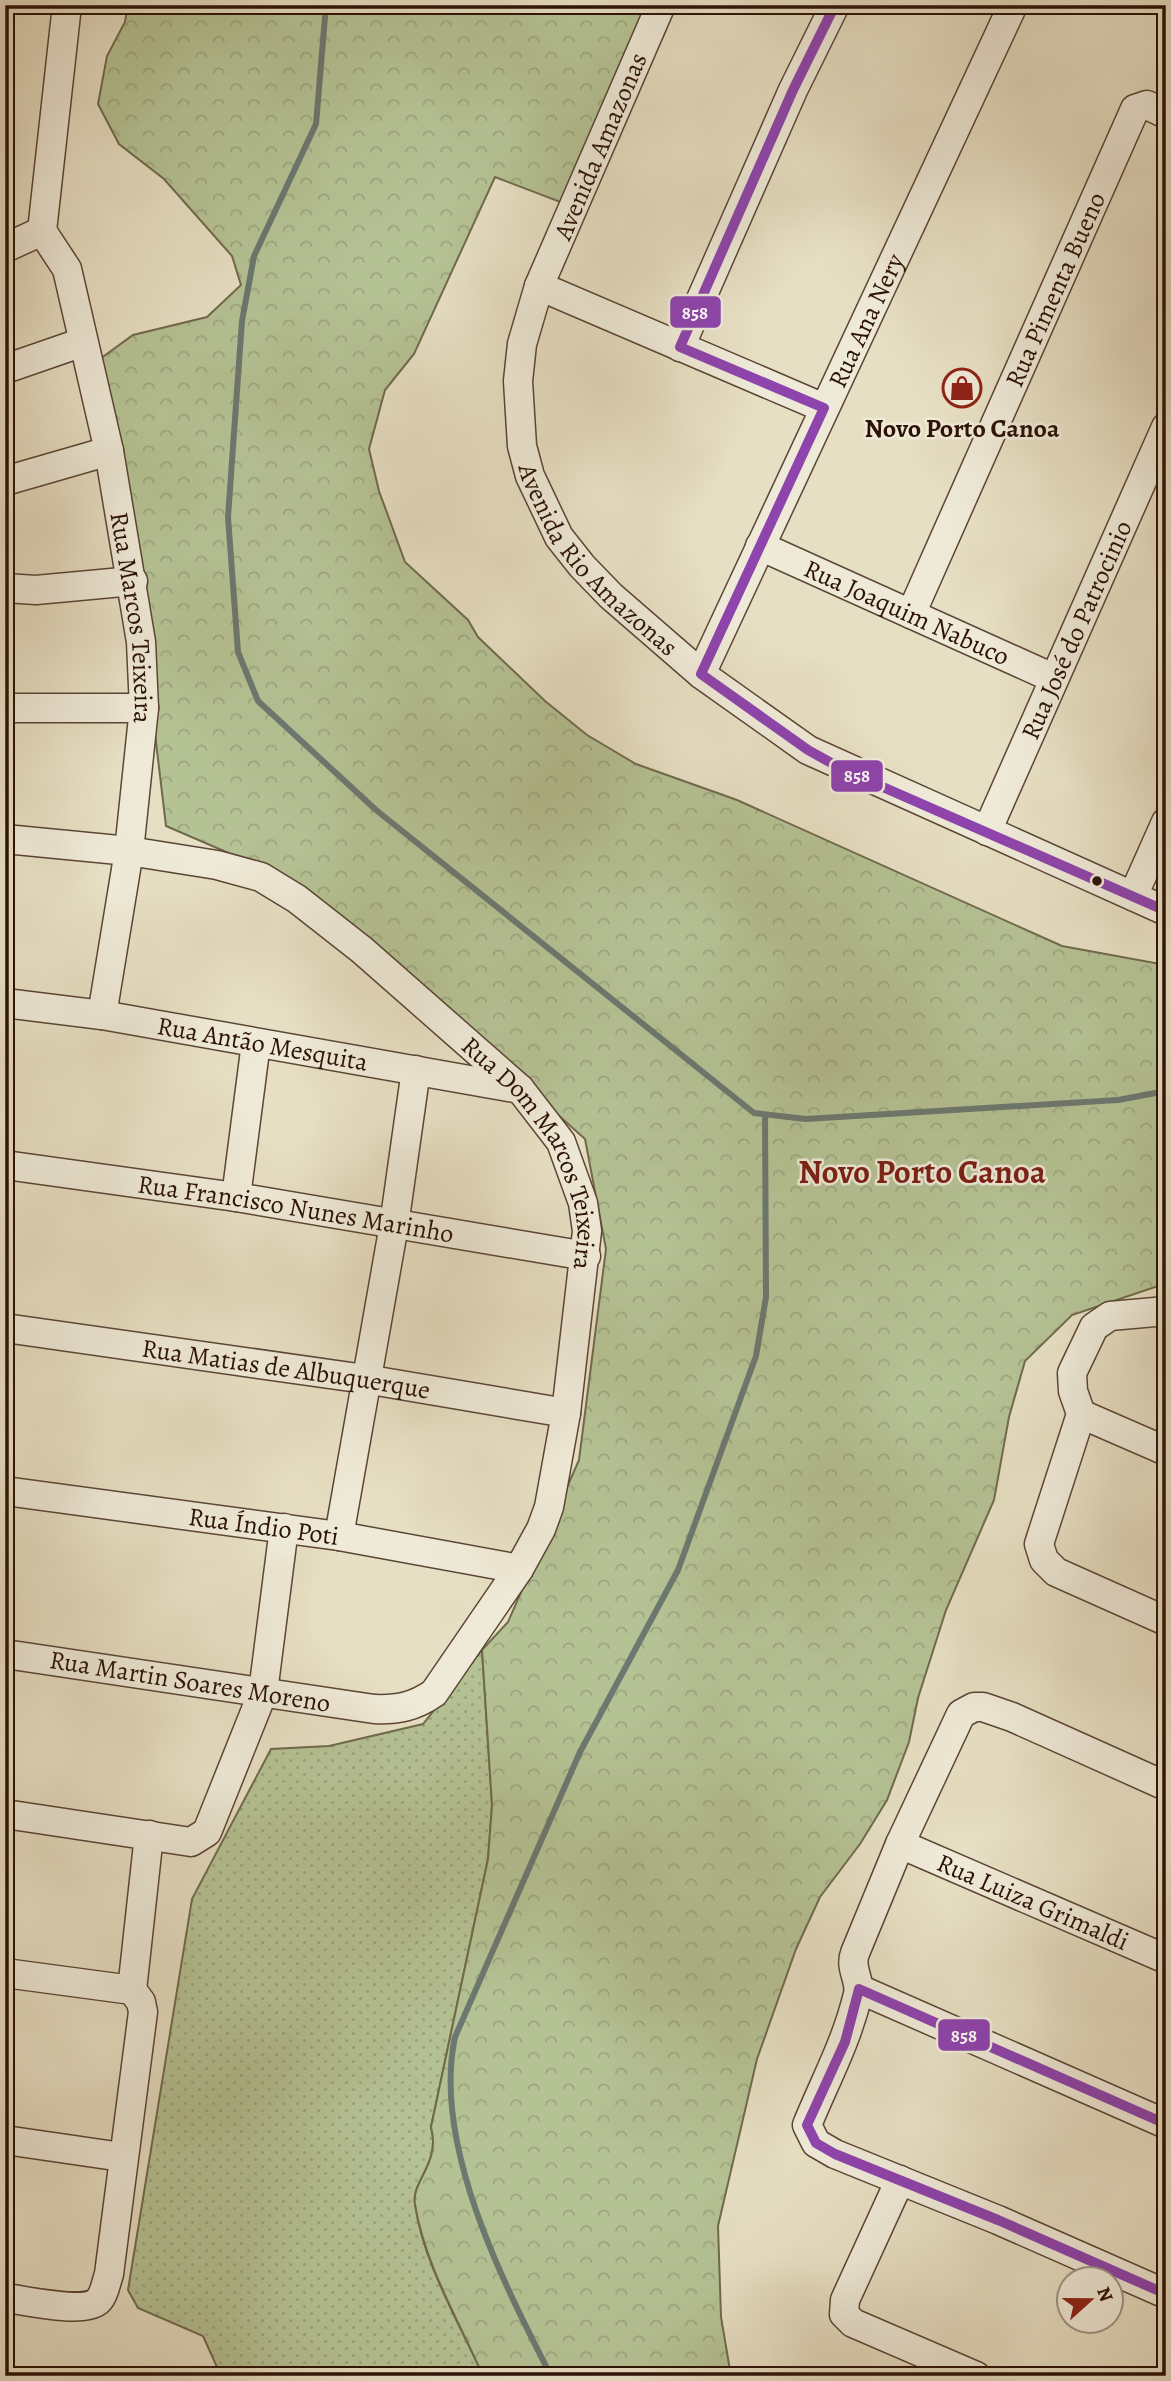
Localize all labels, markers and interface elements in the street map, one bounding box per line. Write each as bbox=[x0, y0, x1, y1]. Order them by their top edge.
street label: Avenida Amazonas bbox=[545, 47, 656, 246]
street label: Rua Pimenta Bueno bbox=[997, 187, 1114, 393]
street label: Rua Ana Nery bbox=[820, 248, 913, 394]
line badge: 858 bbox=[669, 295, 722, 329]
text: 858 bbox=[682, 300, 708, 326]
shop icon: Novo Porto Canoa bbox=[941, 367, 983, 409]
place label: Novo Porto Canoa bbox=[864, 411, 1060, 446]
street label: Avenida Rio Amazonas bbox=[509, 459, 685, 664]
street label: Rua Marcos Teixeira bbox=[101, 509, 161, 725]
street label: Rua José do Patrocinio bbox=[1013, 515, 1140, 745]
street label: Rua Joaquim Nabuco bbox=[798, 551, 1015, 674]
line badge: 858 bbox=[830, 759, 884, 793]
text: 858 bbox=[844, 763, 870, 789]
unlabelled marker bbox=[1090, 874, 1104, 888]
street label: Rua Antão Mesquita bbox=[155, 1008, 371, 1080]
street label: Rua Dom Marcos Teixeira bbox=[454, 1028, 604, 1272]
district label: Novo Porto Canoa bbox=[798, 1149, 1046, 1194]
street label: Rua Francisco Nunes Marinho bbox=[136, 1167, 456, 1251]
street label: Rua Matias de Albuquerque bbox=[140, 1331, 433, 1408]
street label: Rua Índio Poti bbox=[186, 1499, 341, 1554]
street label: Rua Martin Soares Moreno bbox=[47, 1642, 333, 1721]
street label: Rua Luiza Grimaldi bbox=[931, 1845, 1134, 1959]
line badge: 858 bbox=[937, 2018, 991, 2052]
text: 858 bbox=[951, 2023, 977, 2049]
north arrow bbox=[1056, 2266, 1126, 2336]
text: N bbox=[1090, 2283, 1120, 2306]

